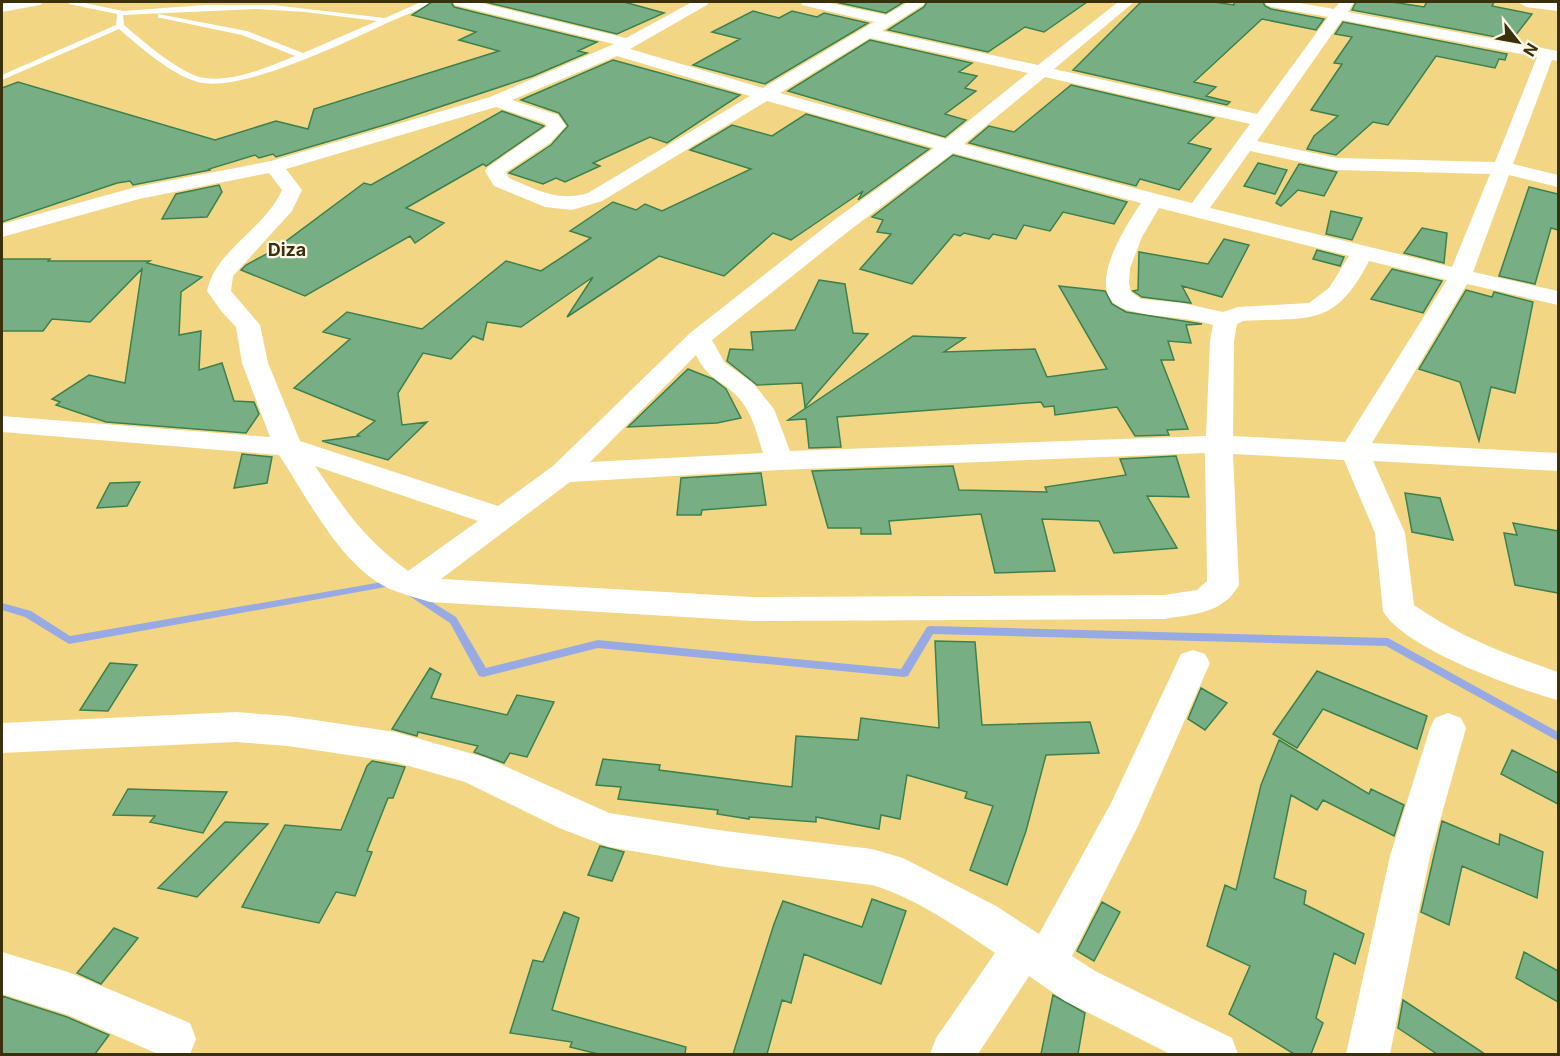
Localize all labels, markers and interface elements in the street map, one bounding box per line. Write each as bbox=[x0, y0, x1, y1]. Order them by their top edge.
north arrow bbox=[1488, 12, 1548, 72]
text: N bbox=[1519, 39, 1543, 60]
district label: Diza bbox=[268, 239, 306, 260]

